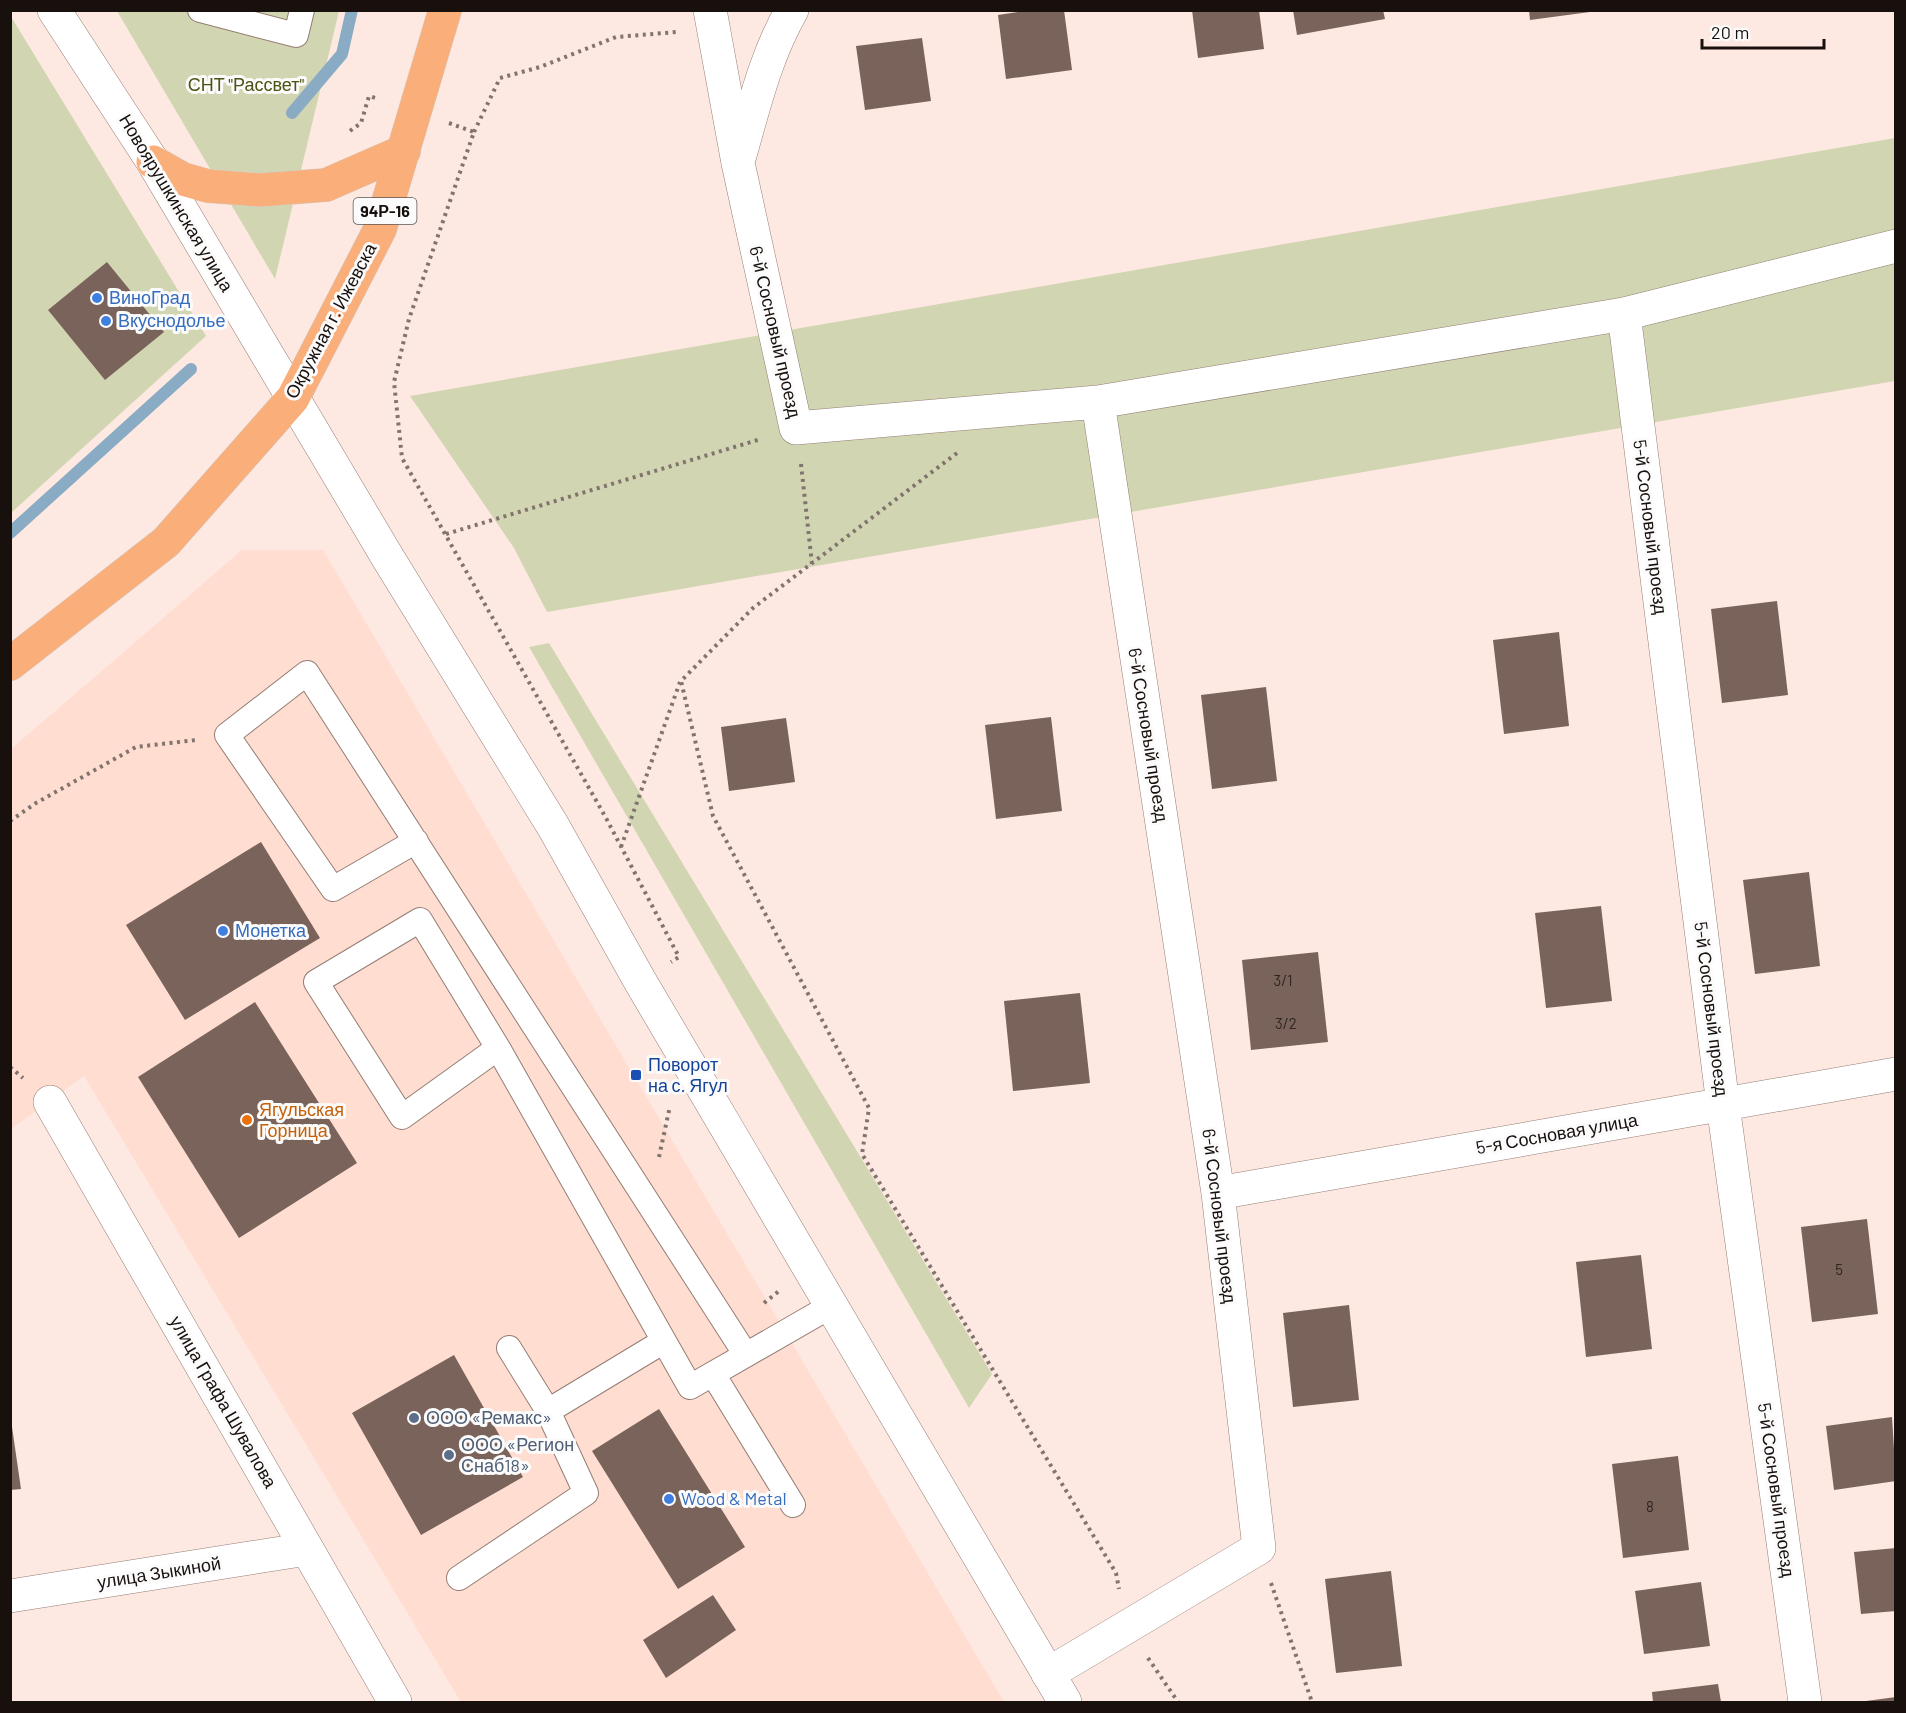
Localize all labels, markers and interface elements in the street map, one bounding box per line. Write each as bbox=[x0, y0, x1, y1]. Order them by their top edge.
scale bar bbox=[1702, 12, 1824, 50]
text: 20 m bbox=[1711, 21, 1749, 43]
park label: СНТ "Рассвет" bbox=[188, 73, 305, 95]
street label: Новоярушкинская улица bbox=[115, 110, 239, 296]
road number: 94Р-16 bbox=[354, 198, 416, 224]
street label: Окружная г. Ижевска bbox=[280, 238, 381, 402]
street label: 6-й Сосновый проезд bbox=[745, 244, 807, 420]
place label: ВиноГрад bbox=[109, 286, 191, 308]
marker: ВиноГрад bbox=[90, 291, 104, 305]
place label: Вкуснодолье bbox=[118, 309, 225, 331]
marker: Вкуснодолье bbox=[99, 314, 113, 328]
street label: 5-й Сосновый проезд bbox=[1629, 438, 1673, 616]
street label: 6-й Сосновый проезд bbox=[1124, 646, 1174, 824]
place label: Монетка bbox=[235, 919, 307, 941]
street label: 5-й Сосновый проезд bbox=[1690, 920, 1734, 1098]
marker: Монетка bbox=[216, 924, 230, 938]
house number: 3/1 bbox=[1274, 971, 1292, 989]
house number: 3/2 bbox=[1275, 1014, 1297, 1032]
place label: Поворот на с. Ягул bbox=[648, 1053, 728, 1096]
marker: Поворот на с. Ягул bbox=[629, 1068, 643, 1082]
place label: Ягульская Горница bbox=[259, 1098, 344, 1141]
street label: 5-я Сосновая улица bbox=[1474, 1108, 1640, 1158]
marker: Ягульская Горница bbox=[240, 1113, 254, 1127]
street label: 6-й Сосновый проезд bbox=[1198, 1127, 1242, 1305]
house number: 5 bbox=[1835, 1260, 1843, 1278]
street label: улица Графа Шувалова bbox=[166, 1311, 283, 1492]
street label: 5-й Сосновый проезд bbox=[1754, 1401, 1800, 1579]
place label: ООО «Ремакс» bbox=[426, 1406, 552, 1428]
marker: ООО «Ремакс» bbox=[407, 1411, 421, 1425]
place label: ООО «Регион Снаб18» bbox=[461, 1433, 574, 1476]
marker: ООО «Регион Снаб18» bbox=[442, 1448, 456, 1462]
place label: Wood & Metal bbox=[681, 1487, 787, 1509]
marker: Wood & Metal bbox=[662, 1492, 676, 1506]
house number: 8 bbox=[1646, 1497, 1654, 1515]
street label: улица Зыкиной bbox=[95, 1551, 222, 1593]

